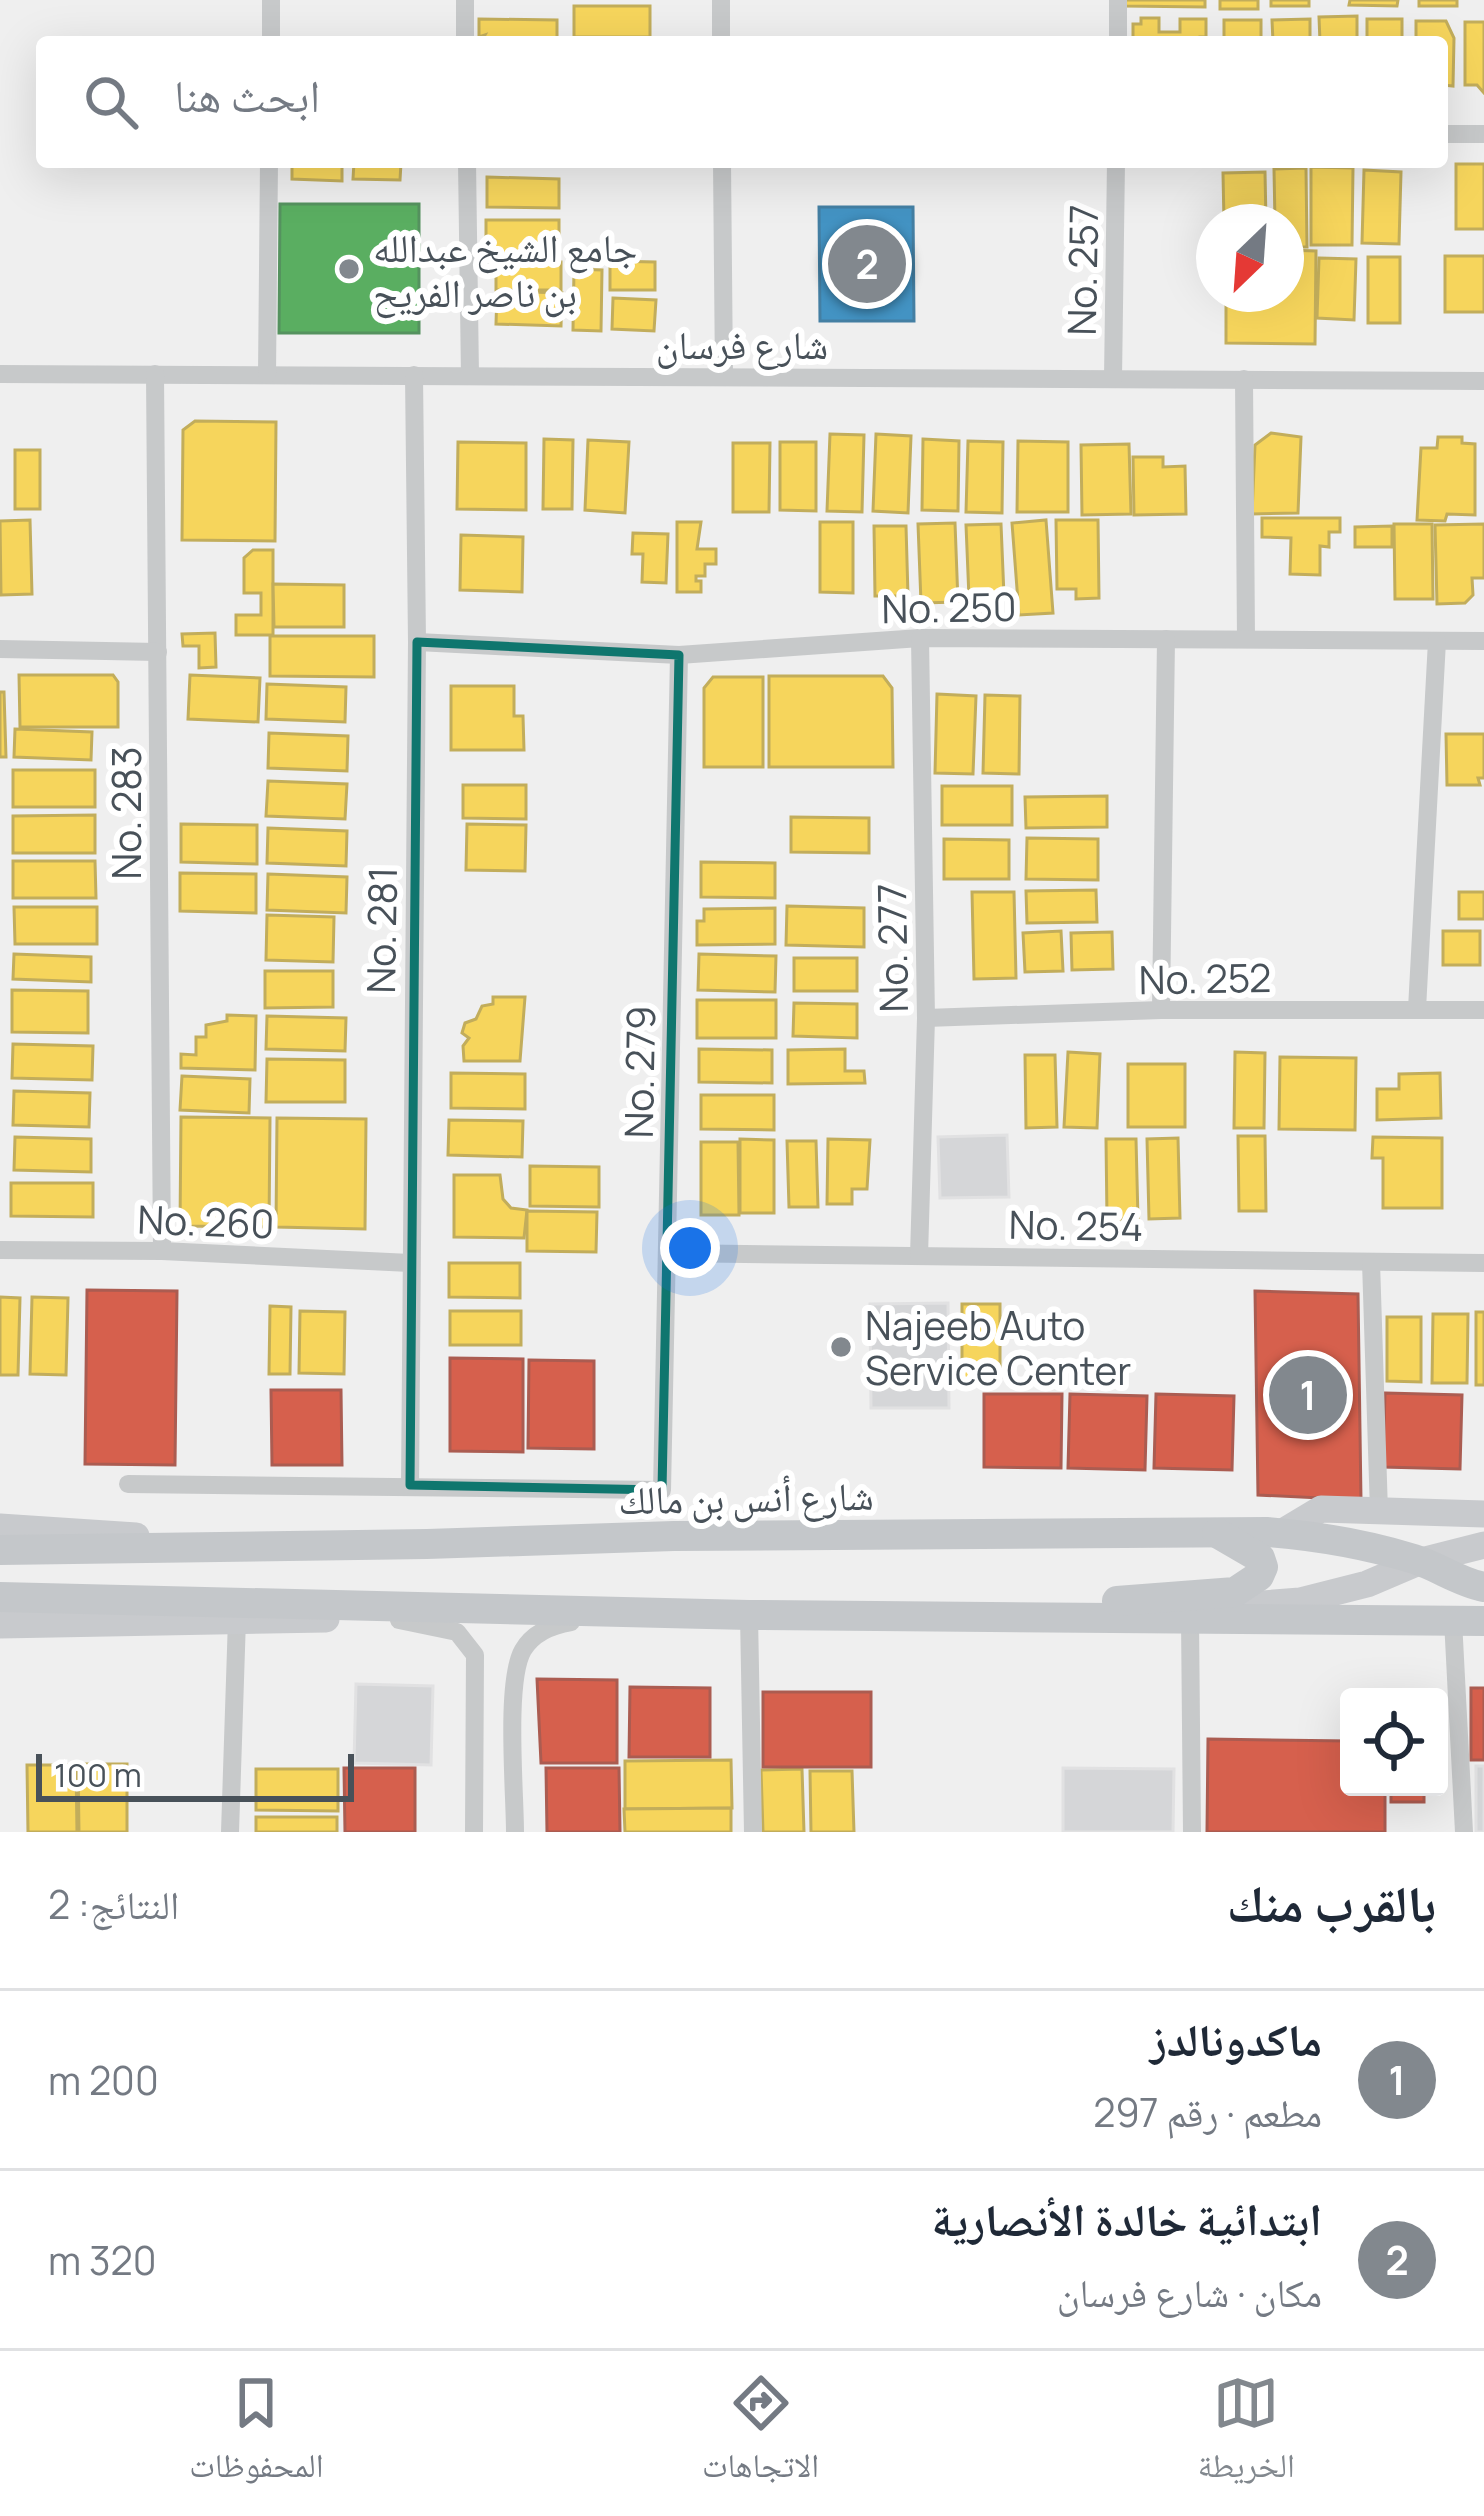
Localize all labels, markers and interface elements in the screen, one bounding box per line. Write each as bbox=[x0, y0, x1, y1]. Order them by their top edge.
search box bbox=[36, 36, 1448, 168]
text: ابحث هنا bbox=[174, 64, 320, 126]
icon: search bbox=[78, 69, 144, 135]
street label: No. 257 bbox=[1054, 204, 1110, 336]
north arrow bbox=[1196, 204, 1304, 312]
pin: 2 bbox=[828, 219, 906, 309]
place label: جامع الشيخ عبدالله بن ناصر الفريح bbox=[373, 220, 637, 319]
marker: جامع الشيخ عبدالله بن ناصر الفريح bbox=[336, 256, 362, 282]
street label: شارع فرسان bbox=[656, 317, 828, 371]
street label: No. 250 bbox=[881, 579, 1017, 635]
street label: No. 283 bbox=[99, 746, 153, 880]
street label: No. 281 bbox=[353, 866, 409, 994]
street label: No. 277 bbox=[864, 883, 920, 1013]
street label: No. 252 bbox=[1138, 950, 1272, 1006]
street label: No. 279 bbox=[611, 1005, 667, 1139]
street label: No. 260 bbox=[137, 1192, 275, 1250]
street label: No. 254 bbox=[1008, 1197, 1144, 1253]
your location bbox=[660, 1218, 720, 1278]
place label: Najeeb Auto Service Center bbox=[865, 1298, 1131, 1397]
marker: Najeeb Auto Service Center bbox=[828, 1334, 854, 1360]
pin: 1 bbox=[1269, 1350, 1347, 1440]
street label: شارع أنس بن مالك bbox=[618, 1468, 874, 1526]
map controls bbox=[1340, 1688, 1448, 1796]
button: locate bbox=[1340, 1688, 1448, 1796]
scale bar bbox=[36, 1748, 354, 1801]
text: 100 m bbox=[54, 1752, 142, 1797]
text: بالقرب منك bbox=[1227, 1868, 1436, 1937]
text: النتائج: 2 bbox=[48, 1877, 179, 1931]
text: ماكدونالدز bbox=[1150, 2008, 1322, 2070]
text: 200 m bbox=[48, 2053, 159, 2107]
text: 1 bbox=[1388, 2053, 1406, 2107]
text: مطعم · رقم 297 bbox=[1093, 2085, 1322, 2139]
text: ابتدائية خالدة الأنصارية bbox=[931, 2188, 1322, 2250]
text: 320 m bbox=[48, 2233, 156, 2287]
text: 2 bbox=[1385, 2233, 1409, 2287]
text: مكان · شارع فرسان bbox=[1057, 2265, 1322, 2319]
tab: المحفوظات bbox=[189, 2370, 324, 2498]
tab: الاتجاهات bbox=[702, 2370, 819, 2498]
tab: الخريطة bbox=[1198, 2370, 1295, 2498]

